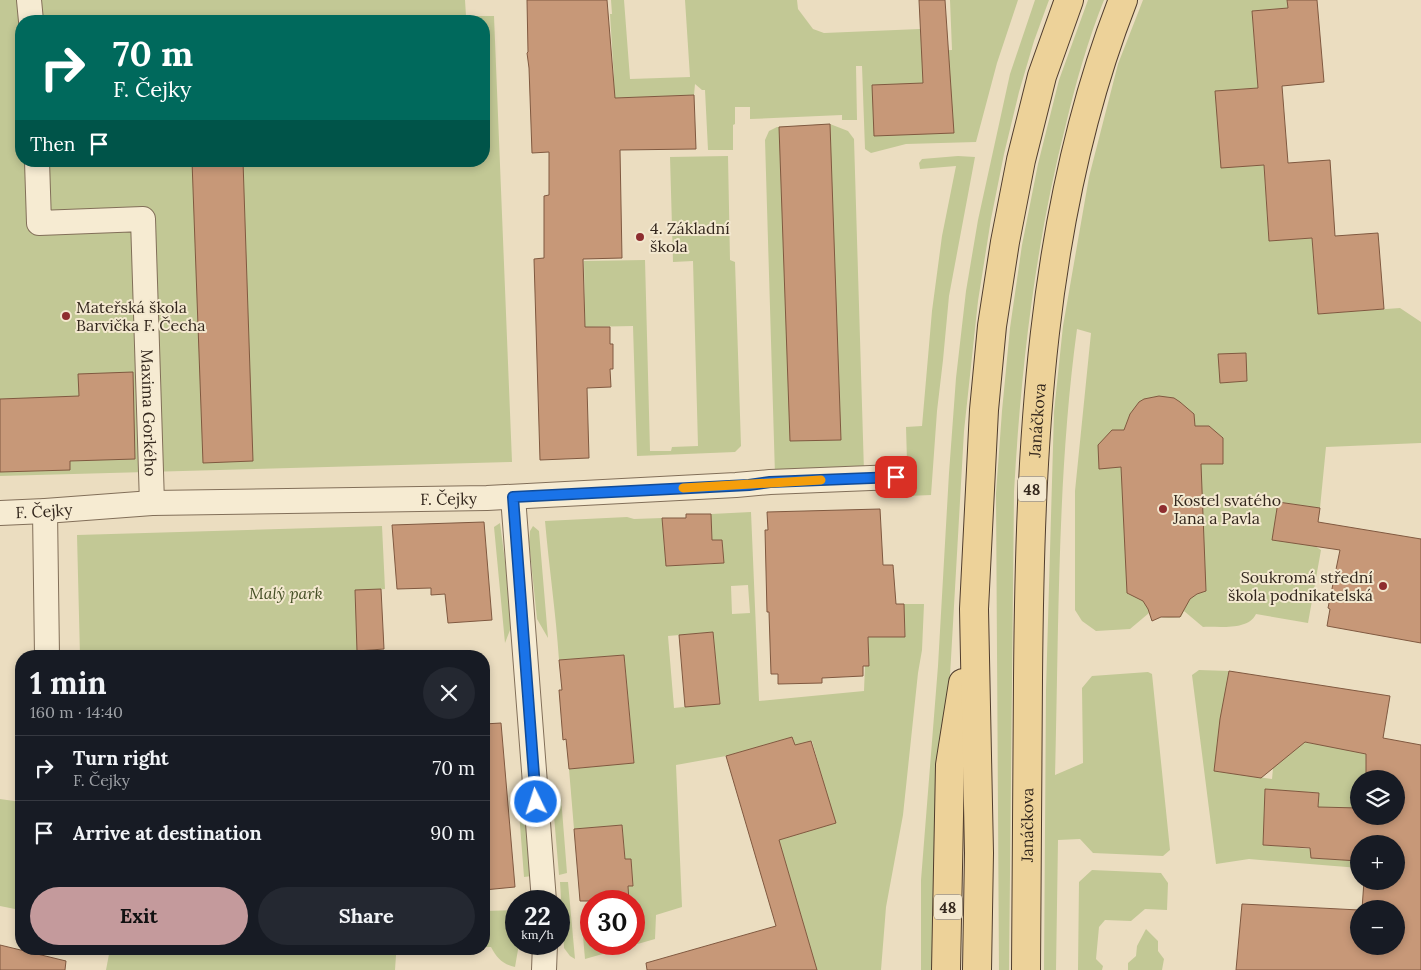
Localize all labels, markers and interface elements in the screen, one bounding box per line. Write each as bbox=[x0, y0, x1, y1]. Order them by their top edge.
text: 70 m bbox=[113, 31, 193, 76]
icon: right bbox=[30, 35, 95, 100]
text: F. Čejky bbox=[113, 75, 191, 103]
icon: arrive bbox=[85, 130, 113, 158]
text: Then bbox=[30, 132, 75, 156]
place label: 4. Základní škola bbox=[650, 218, 730, 256]
marker: 4. Základní škola bbox=[634, 231, 646, 243]
place label: Mateřská škola Barvička F. Čecha bbox=[76, 297, 206, 335]
marker: Mateřská škola Barvička F. Čecha bbox=[60, 310, 72, 322]
street label: Maxima Gorkého bbox=[137, 349, 161, 477]
street label: Janáčkova bbox=[1024, 382, 1050, 459]
pin bbox=[875, 456, 917, 498]
icon: arrive bbox=[882, 463, 910, 491]
road number: 48 bbox=[1018, 476, 1046, 502]
street label: F. Čejky bbox=[420, 488, 478, 509]
place label: Kostel svatého Jana a Pavla bbox=[1172, 490, 1281, 528]
street label: F. Čejky bbox=[15, 499, 74, 522]
marker: Kostel svatého Jana a Pavla bbox=[1157, 503, 1169, 515]
place label: Soukromá střední škola podnikatelská bbox=[1228, 567, 1373, 605]
marker: Soukromá střední škola podnikatelská bbox=[1377, 580, 1389, 592]
park label: Malý park bbox=[249, 583, 323, 603]
text: 1 min bbox=[30, 664, 107, 702]
button: close bbox=[423, 667, 475, 719]
text: 160 m · 14:40 bbox=[30, 702, 123, 722]
text: Turn right bbox=[73, 746, 169, 770]
icon: right bbox=[30, 754, 58, 782]
text: 70 m bbox=[432, 756, 475, 780]
text: F. Čejky bbox=[73, 770, 130, 790]
map controls bbox=[1350, 770, 1405, 955]
button: layers bbox=[1350, 770, 1405, 825]
position arrow bbox=[509, 775, 561, 827]
street label: Janáčkova bbox=[1017, 788, 1037, 863]
icon: arrive bbox=[30, 819, 58, 847]
text: Arrive at destination bbox=[73, 821, 262, 845]
text: 90 m bbox=[430, 821, 475, 845]
button: + bbox=[1350, 835, 1405, 890]
button: Exit bbox=[30, 887, 248, 945]
button: Share bbox=[258, 887, 475, 945]
speed limit sign: 30 bbox=[580, 890, 645, 955]
road number: 48 bbox=[934, 894, 962, 920]
text: 22 bbox=[524, 900, 551, 932]
button: − bbox=[1350, 900, 1405, 955]
text: km/h bbox=[521, 927, 554, 942]

